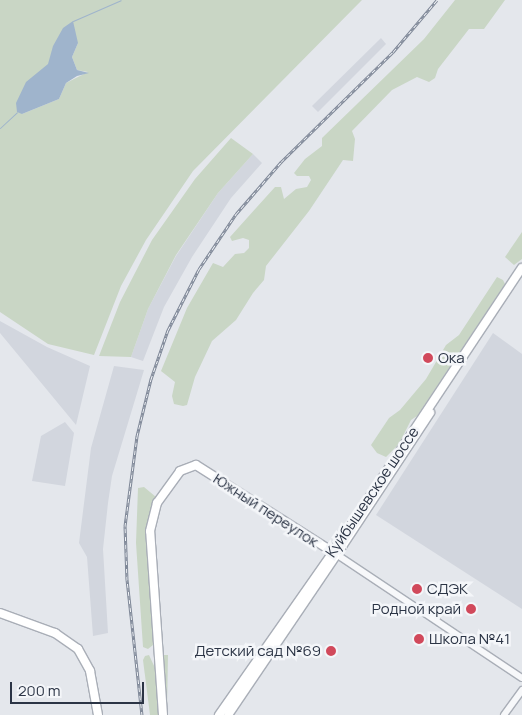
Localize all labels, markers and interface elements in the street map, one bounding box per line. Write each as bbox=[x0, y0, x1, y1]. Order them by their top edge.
place label: Ока bbox=[438, 349, 465, 367]
marker: Ока bbox=[422, 352, 434, 364]
street label: Куйбышевское шоссе bbox=[322, 423, 422, 561]
street label: Южный переулок bbox=[210, 469, 322, 551]
place label: СДЭК bbox=[427, 580, 468, 598]
marker: СДЭК bbox=[411, 583, 423, 595]
place label: Родной край bbox=[372, 600, 461, 618]
marker: Родной край bbox=[465, 603, 477, 615]
place label: Школа №41 bbox=[429, 630, 510, 648]
marker: Школа №41 bbox=[413, 633, 425, 645]
place label: Детский сад №69 bbox=[194, 642, 321, 660]
marker: Детский сад №69 bbox=[325, 645, 337, 657]
scale bar bbox=[12, 672, 146, 704]
text: 200 m bbox=[18, 680, 61, 701]

